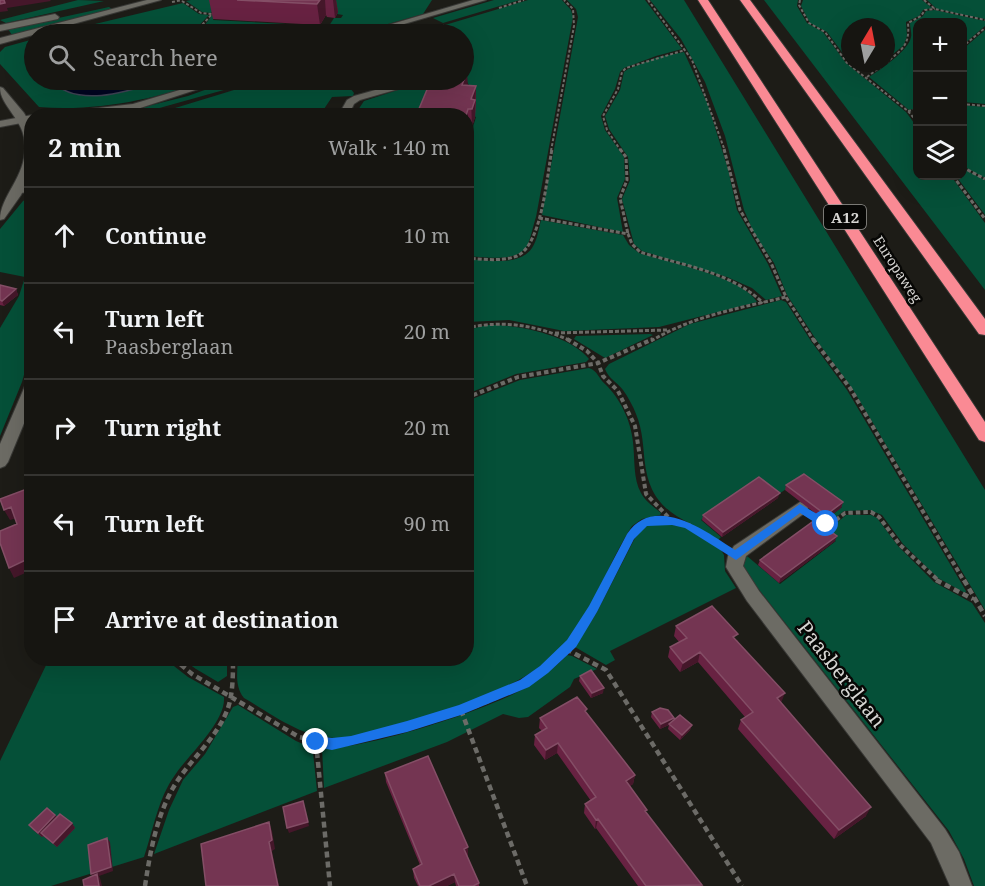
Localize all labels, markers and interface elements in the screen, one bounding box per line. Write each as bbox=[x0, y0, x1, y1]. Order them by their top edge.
north arrow bbox=[841, 18, 895, 72]
map controls bbox=[913, 18, 967, 180]
button: + bbox=[913, 18, 967, 72]
search box bbox=[24, 24, 474, 90]
icon: search bbox=[45, 41, 78, 74]
text: Search here bbox=[93, 42, 218, 72]
button: − bbox=[913, 72, 967, 126]
button: layers bbox=[913, 126, 967, 180]
text: 2 min bbox=[48, 129, 122, 165]
text: Walk · 140 m bbox=[328, 134, 450, 161]
road number: A12 bbox=[824, 205, 866, 229]
icon: ahead bbox=[48, 219, 81, 252]
text: Continue bbox=[105, 220, 207, 250]
text: 10 m bbox=[404, 222, 450, 249]
street label: Europaweg bbox=[869, 232, 927, 306]
text: Turn left bbox=[105, 303, 204, 333]
icon: left bbox=[48, 315, 81, 348]
text: 20 m bbox=[404, 318, 450, 345]
text: Paasberglaan bbox=[105, 333, 233, 360]
icon: right bbox=[48, 411, 81, 444]
text: Turn right bbox=[105, 412, 221, 442]
text: 20 m bbox=[404, 414, 450, 441]
icon: left bbox=[48, 507, 81, 540]
text: Turn left bbox=[105, 508, 204, 538]
text: 90 m bbox=[404, 510, 450, 537]
route start bbox=[812, 510, 838, 536]
icon: arrive bbox=[48, 603, 81, 636]
text: Arrive at destination bbox=[105, 604, 339, 634]
street label: Paasberglaan bbox=[792, 615, 892, 733]
route end bbox=[302, 728, 328, 754]

